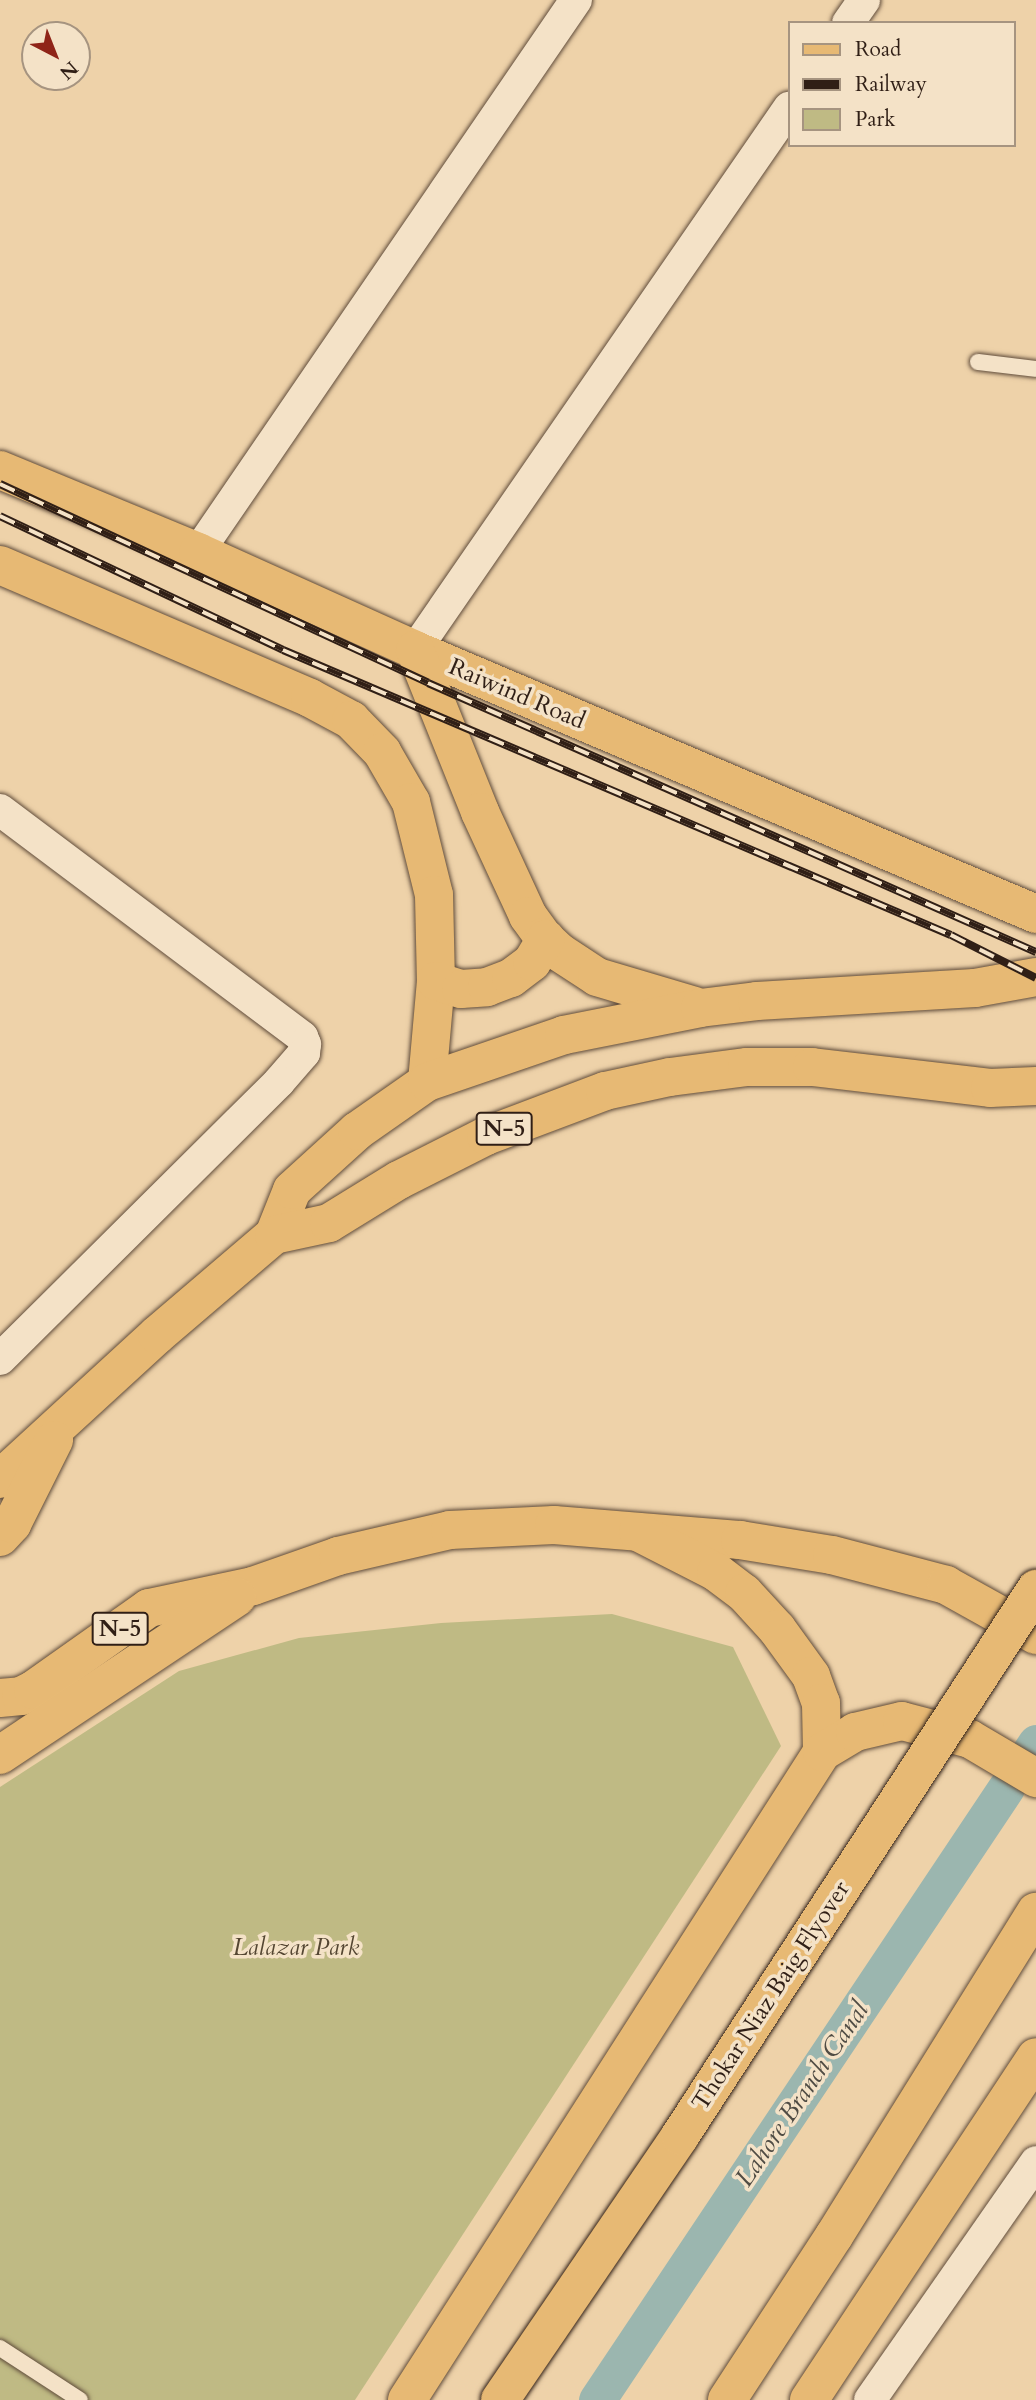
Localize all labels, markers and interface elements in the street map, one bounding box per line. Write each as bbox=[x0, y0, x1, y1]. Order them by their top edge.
north arrow bbox=[21, 21, 91, 91]
legend bbox=[788, 21, 1015, 147]
text: Road bbox=[855, 35, 901, 64]
text: N bbox=[54, 55, 84, 85]
text: Railway bbox=[855, 70, 927, 99]
text: Park bbox=[855, 105, 895, 134]
street label: Raiwind Road bbox=[444, 652, 590, 736]
road number: N-5 bbox=[474, 1110, 534, 1148]
road number: N-5 bbox=[90, 1610, 150, 1648]
street label: Thokar Niaz Baig Flyover bbox=[686, 1876, 856, 2116]
park label: Lalazar Park bbox=[233, 1934, 359, 1962]
water label: Lahore Branch Canal bbox=[729, 1996, 875, 2192]

